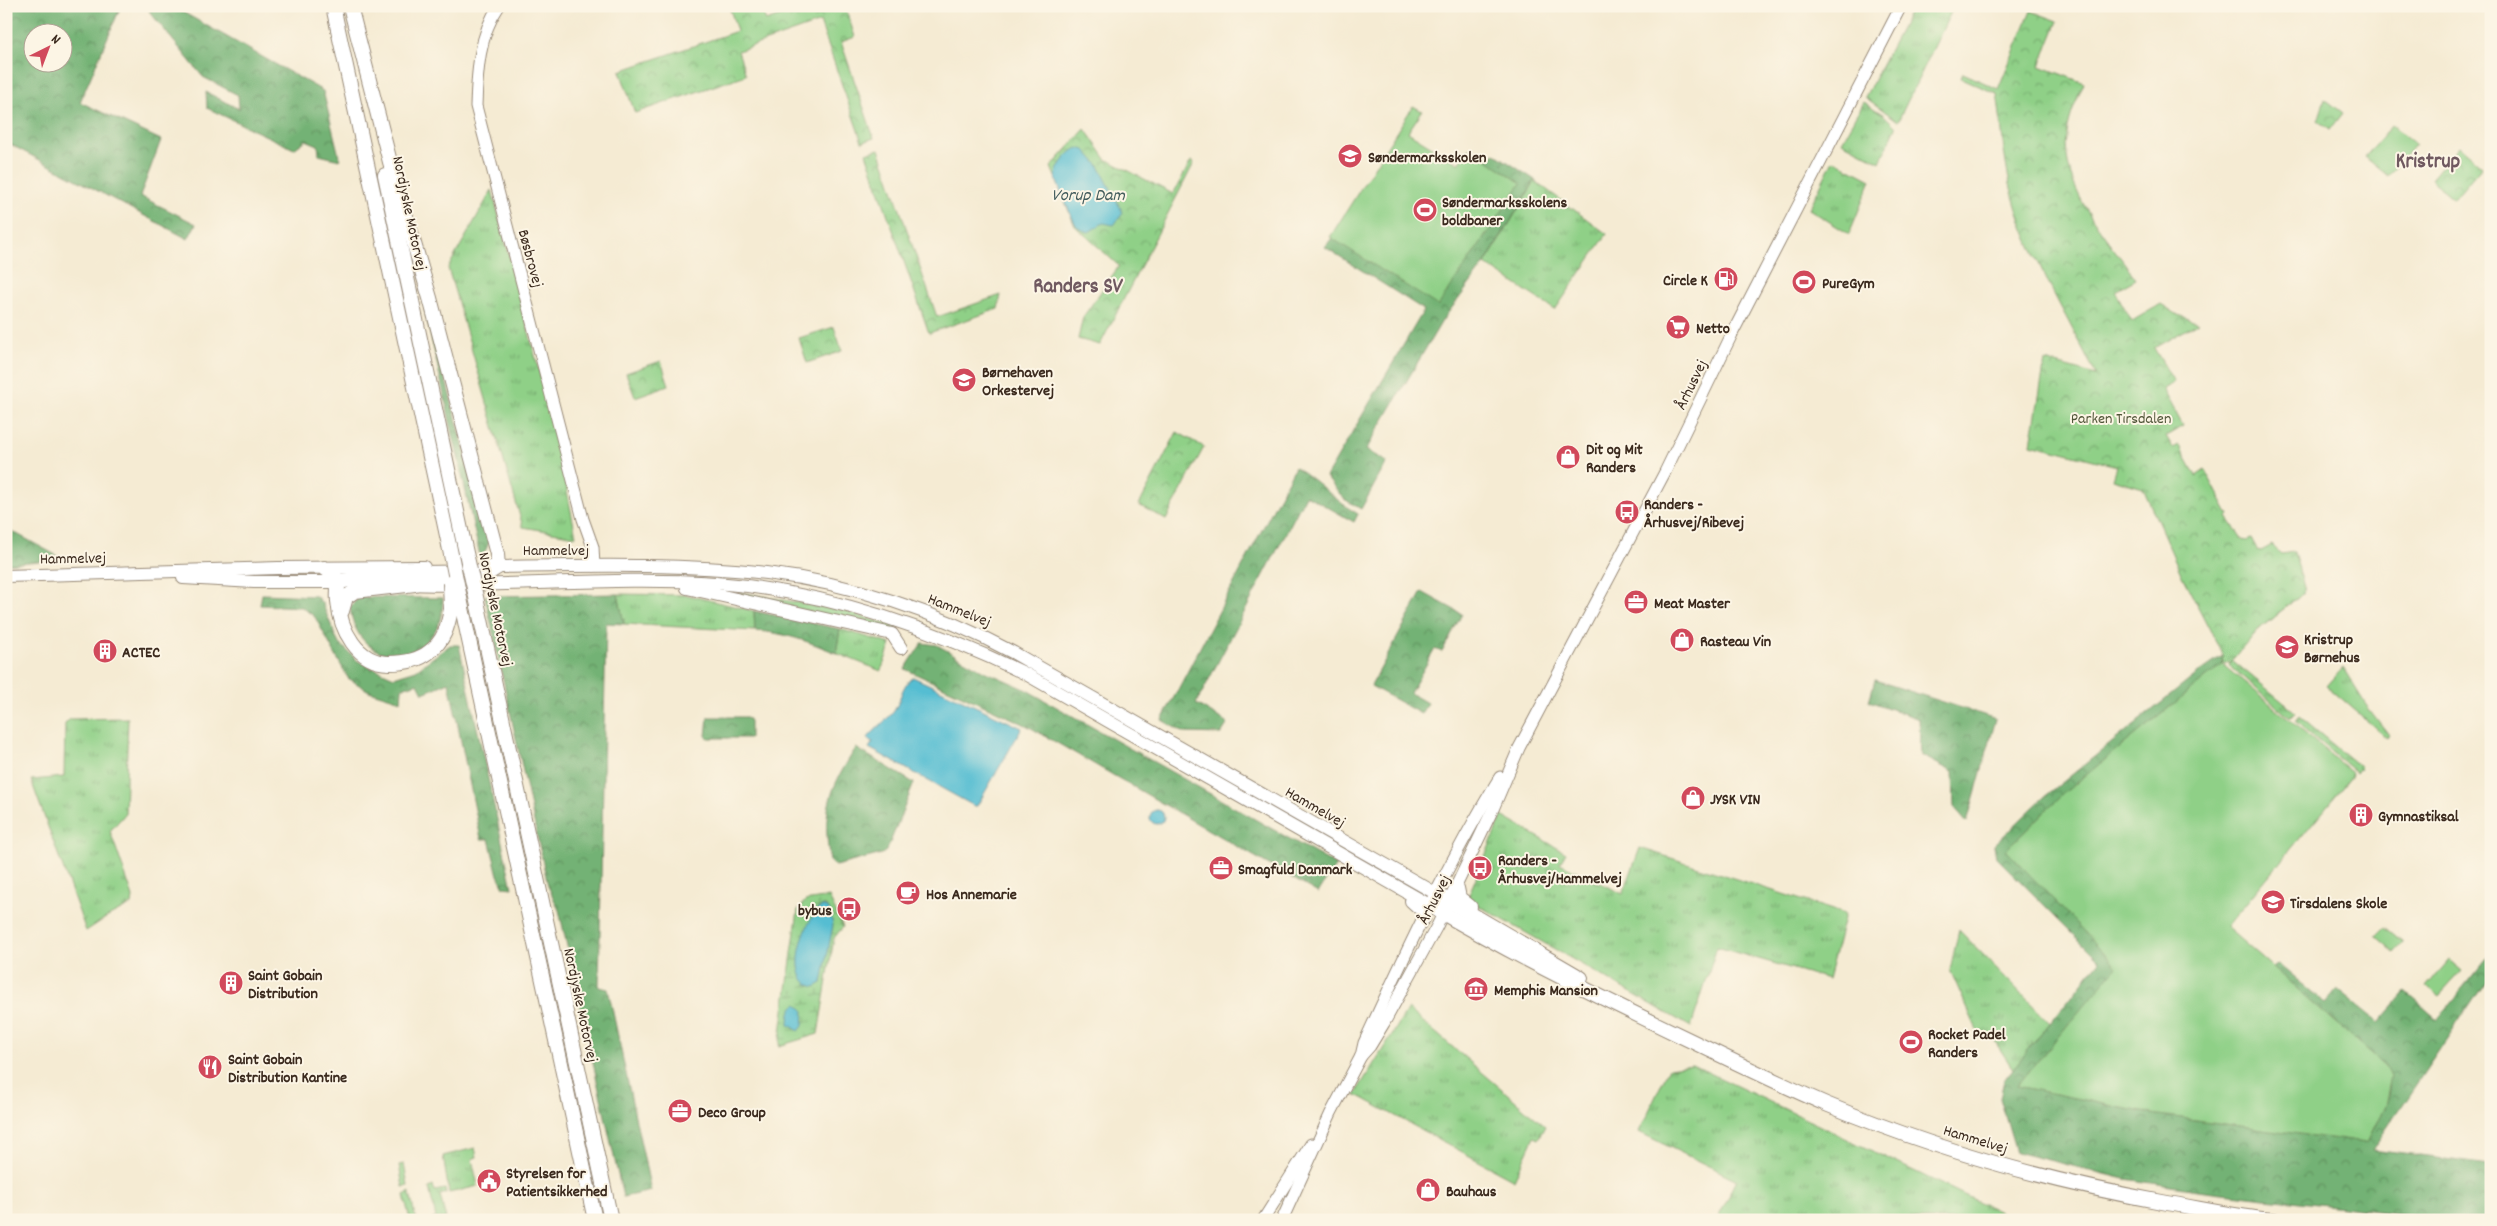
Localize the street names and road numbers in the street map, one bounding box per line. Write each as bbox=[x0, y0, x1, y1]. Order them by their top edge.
street label: Nordjyske Motorvej bbox=[385, 154, 432, 273]
street label: Bøsbrovej bbox=[511, 227, 548, 290]
street label: Århusvej bbox=[1670, 356, 1714, 414]
street label: Hammelvej bbox=[523, 540, 589, 563]
street label: Hammelvej bbox=[40, 547, 106, 572]
street label: Nordjyske Motorvej bbox=[471, 550, 518, 669]
street label: Hammelvej bbox=[924, 588, 994, 634]
street label: Hammelvej bbox=[1280, 782, 1349, 835]
street label: Århusvej bbox=[1413, 871, 1458, 929]
street label: Nordjyske Motorvej bbox=[556, 946, 603, 1065]
street label: Hammelvej bbox=[1940, 1120, 2010, 1161]

